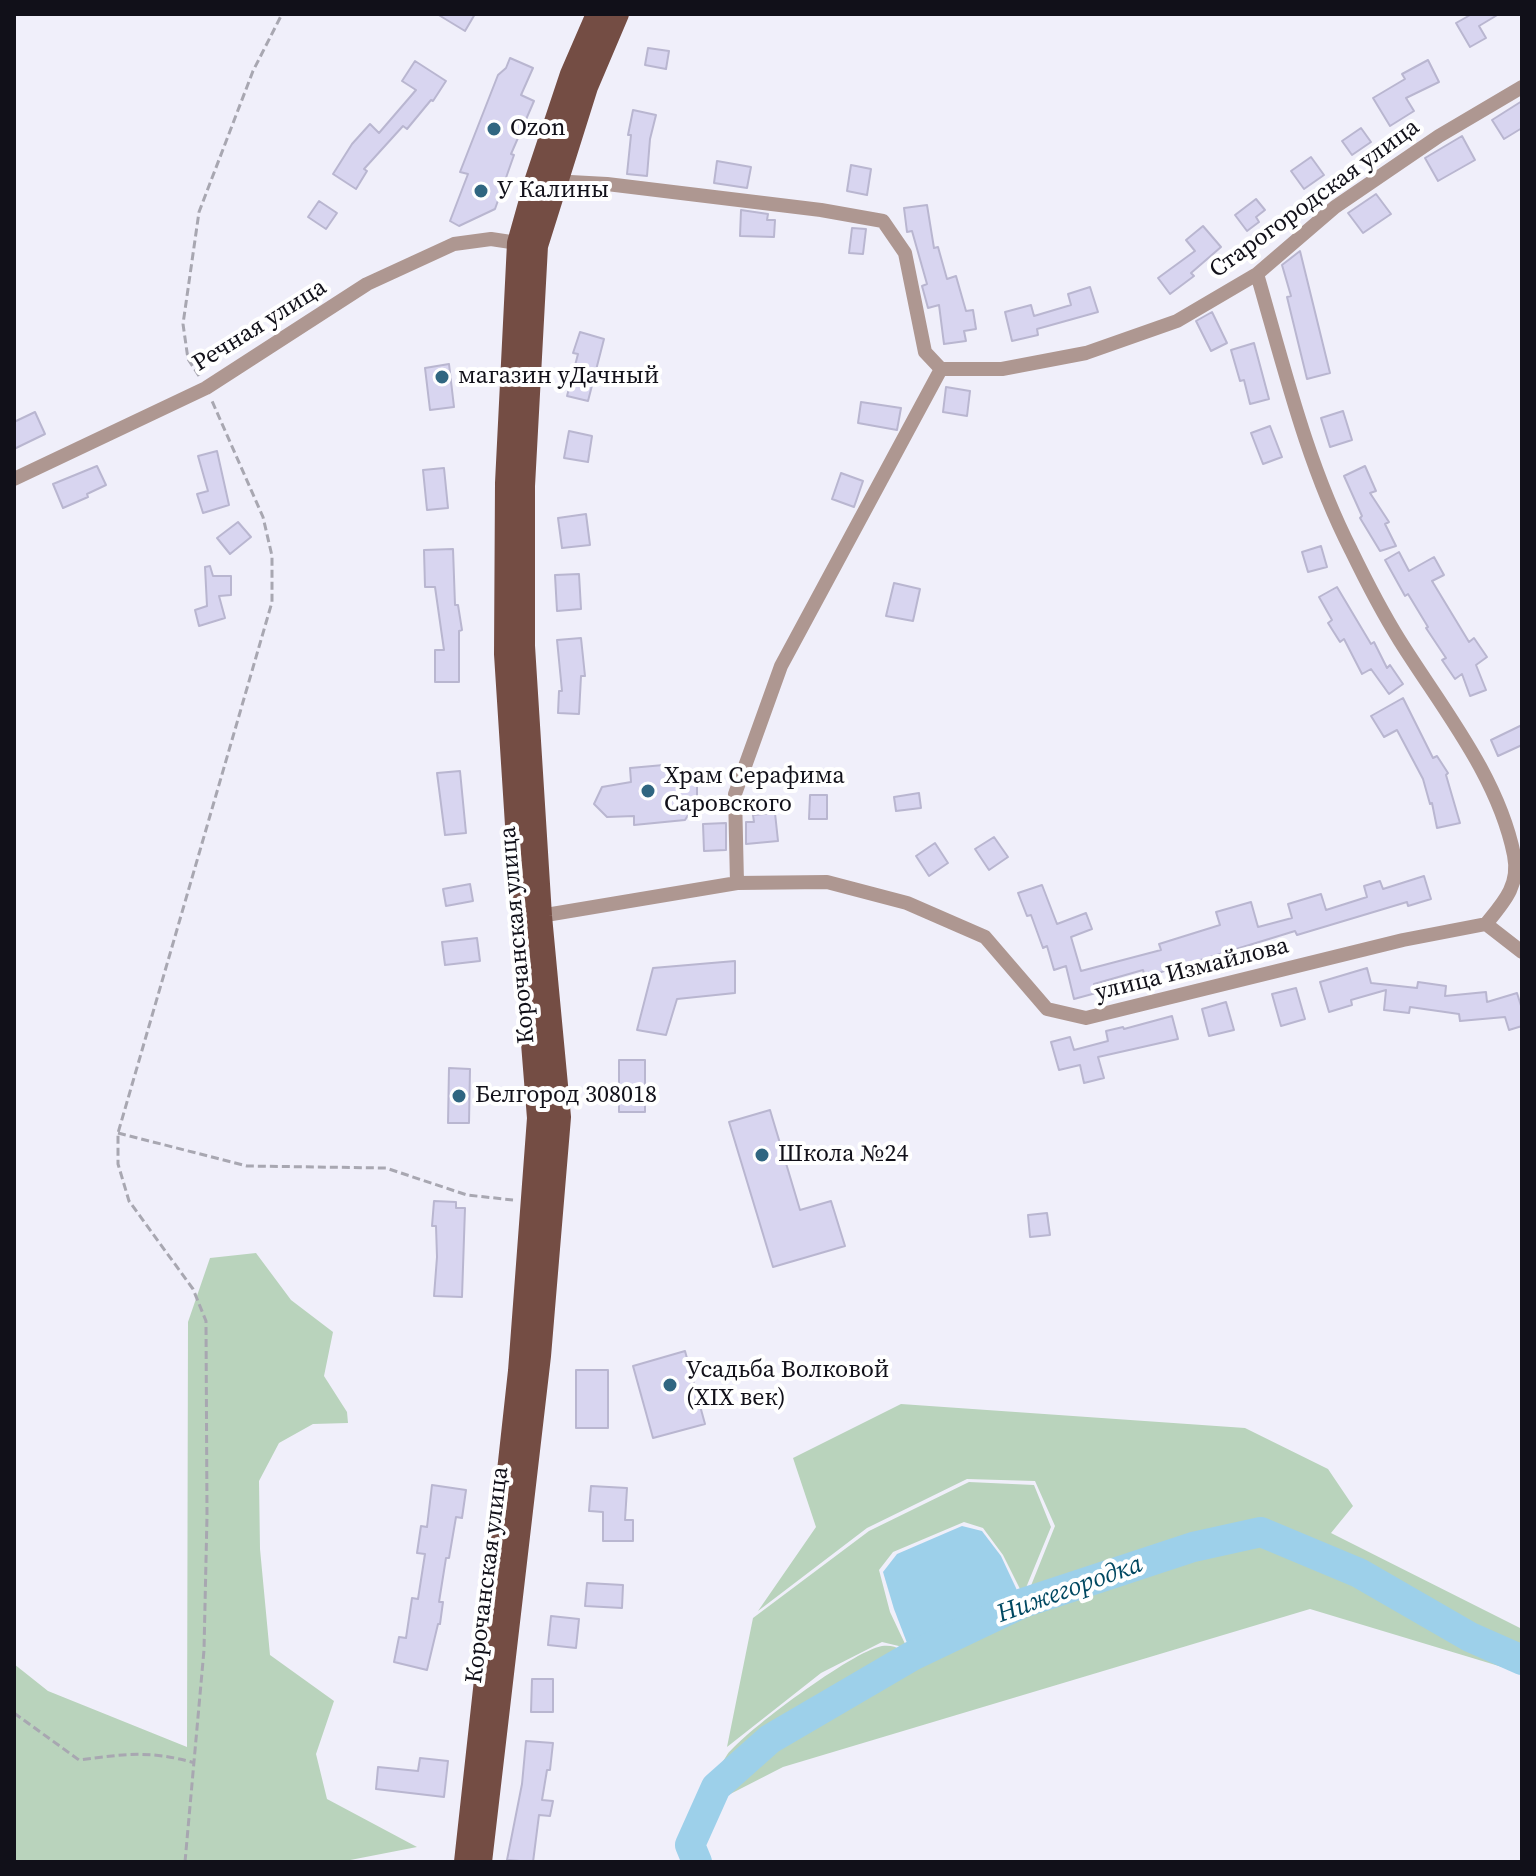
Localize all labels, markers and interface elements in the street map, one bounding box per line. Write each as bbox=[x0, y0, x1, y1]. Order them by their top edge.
street label: Старогородская улица bbox=[1204, 113, 1426, 285]
place label: Ozon bbox=[510, 115, 566, 143]
marker: Ozon bbox=[485, 120, 503, 138]
place label: У Калины bbox=[497, 177, 609, 205]
marker: У Калины bbox=[472, 182, 490, 200]
street label: Речная улица bbox=[188, 273, 332, 379]
place label: магазин уДачный bbox=[458, 363, 659, 391]
marker: магазин уДачный bbox=[433, 368, 451, 386]
place label: Храм Серафима Саровского bbox=[664, 763, 845, 819]
marker: Храм Серафима Саровского bbox=[639, 782, 657, 800]
street label: Корочанская улица bbox=[494, 825, 542, 1045]
street label: улица Измайлова bbox=[1092, 932, 1292, 1008]
place label: Белгород 308018 bbox=[475, 1082, 657, 1110]
marker: Белгород 308018 bbox=[450, 1087, 468, 1105]
place label: Школа №24 bbox=[778, 1141, 908, 1169]
marker: Школа №24 bbox=[753, 1146, 771, 1164]
place label: Усадьба Волковой (XIX век) bbox=[686, 1357, 889, 1413]
marker: Усадьба Волковой (XIX век) bbox=[661, 1376, 679, 1394]
street label: Корочанская улица bbox=[460, 1465, 516, 1685]
water label: Нижегородка bbox=[993, 1549, 1147, 1631]

